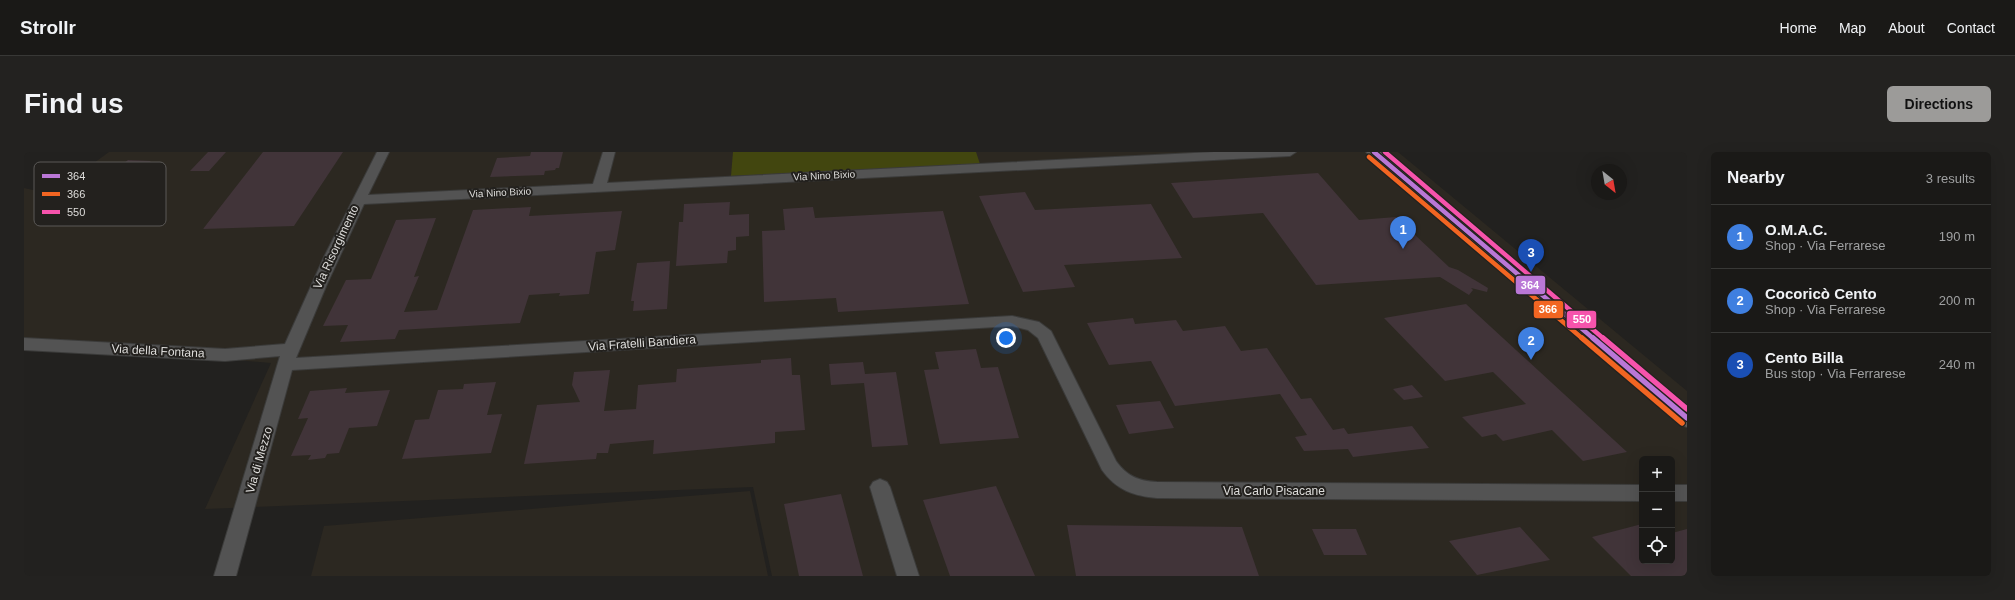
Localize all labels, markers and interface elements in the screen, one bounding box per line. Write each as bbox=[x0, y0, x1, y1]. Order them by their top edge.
text: Strollr bbox=[20, 17, 76, 38]
text: Home bbox=[1780, 20, 1817, 36]
text: Map bbox=[1839, 20, 1866, 36]
text: About bbox=[1888, 20, 1925, 36]
text: Contact bbox=[1947, 20, 1995, 36]
button: Directions bbox=[1887, 86, 1991, 122]
text: Find us bbox=[24, 88, 124, 119]
legend bbox=[34, 162, 166, 226]
north arrow bbox=[1591, 164, 1627, 200]
street label: Via Nino Bixio bbox=[793, 168, 856, 183]
text: Nearby bbox=[1727, 168, 1785, 187]
text: 364 bbox=[67, 170, 85, 182]
text: 3 results bbox=[1926, 171, 1975, 186]
street label: Via Nino Bixio bbox=[469, 185, 532, 200]
text: 366 bbox=[67, 188, 85, 200]
street label: Via Risorgimento bbox=[310, 202, 362, 291]
text: 550 bbox=[67, 206, 85, 218]
pin: 1 bbox=[1390, 216, 1416, 249]
text: O.M.A.C. bbox=[1765, 221, 1828, 238]
text: 1 bbox=[1736, 229, 1744, 244]
text: 190 m bbox=[1939, 229, 1975, 244]
text: Shop · Via Ferrarese bbox=[1765, 238, 1885, 253]
pin: 3 bbox=[1518, 239, 1544, 272]
line badge: 364 bbox=[1515, 275, 1546, 295]
text: 364 bbox=[1521, 279, 1540, 291]
text: Cocoricò Cento bbox=[1765, 285, 1877, 302]
text: 2 bbox=[1736, 293, 1744, 308]
text: 200 m bbox=[1939, 293, 1975, 308]
line badge: 366 bbox=[1533, 300, 1564, 319]
text: Shop · Via Ferrarese bbox=[1765, 302, 1885, 317]
text: 366 bbox=[1539, 303, 1557, 315]
line badge: 550 bbox=[1566, 310, 1597, 329]
text: 550 bbox=[1573, 313, 1591, 325]
pin: 2 bbox=[1518, 327, 1544, 360]
your location bbox=[996, 328, 1016, 348]
street label: Via Fratelli Bandiera bbox=[588, 332, 697, 354]
street label: Via della Fontana bbox=[111, 342, 205, 360]
text: Cento Billa bbox=[1765, 349, 1843, 366]
text: 3 bbox=[1736, 357, 1744, 372]
text: 240 m bbox=[1939, 357, 1975, 372]
text: Bus stop · Via Ferrarese bbox=[1765, 366, 1906, 381]
street label: Via di Mezzo bbox=[243, 425, 275, 495]
map controls bbox=[1639, 456, 1675, 564]
button: + bbox=[1639, 456, 1675, 492]
street label: Via Carlo Pisacane bbox=[1223, 484, 1325, 498]
button: − bbox=[1639, 492, 1675, 528]
button: locate bbox=[1639, 528, 1675, 564]

